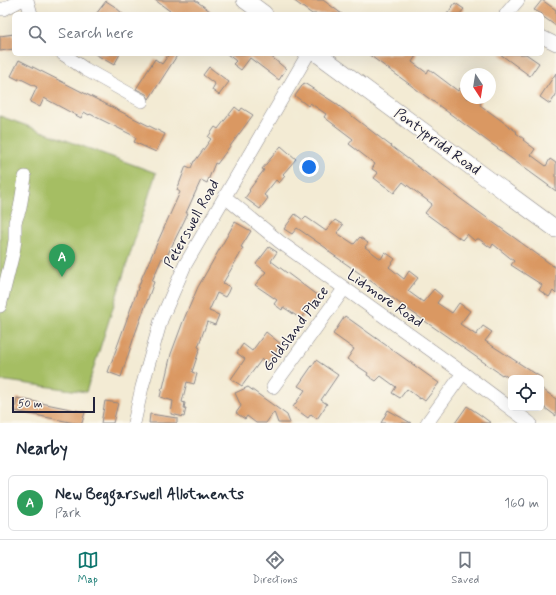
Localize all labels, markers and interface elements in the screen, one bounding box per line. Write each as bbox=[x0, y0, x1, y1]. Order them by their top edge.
search box bbox=[12, 12, 544, 56]
icon: search bbox=[26, 23, 48, 45]
text: Search here bbox=[58, 24, 134, 44]
north arrow bbox=[460, 68, 496, 104]
street label: Pontypridd Road bbox=[390, 104, 484, 180]
your location bbox=[299, 157, 319, 177]
street label: Peterswell Road bbox=[159, 176, 225, 272]
pin: A bbox=[49, 244, 75, 277]
street label: Lidmore Road bbox=[343, 265, 427, 333]
street label: Goldsland Place bbox=[258, 282, 334, 376]
map controls bbox=[508, 375, 544, 411]
button: locate bbox=[508, 375, 544, 411]
scale bar bbox=[12, 395, 95, 414]
text: 50 m bbox=[18, 397, 43, 411]
text: Nearby bbox=[16, 438, 68, 460]
text: New Beggarswell Allotments bbox=[55, 485, 244, 505]
text: A bbox=[26, 495, 34, 512]
text: 160 m bbox=[504, 495, 539, 512]
text: Park bbox=[55, 505, 81, 522]
tab: Map bbox=[77, 549, 99, 587]
tab: Directions bbox=[252, 549, 298, 587]
tab: Saved bbox=[451, 549, 479, 587]

